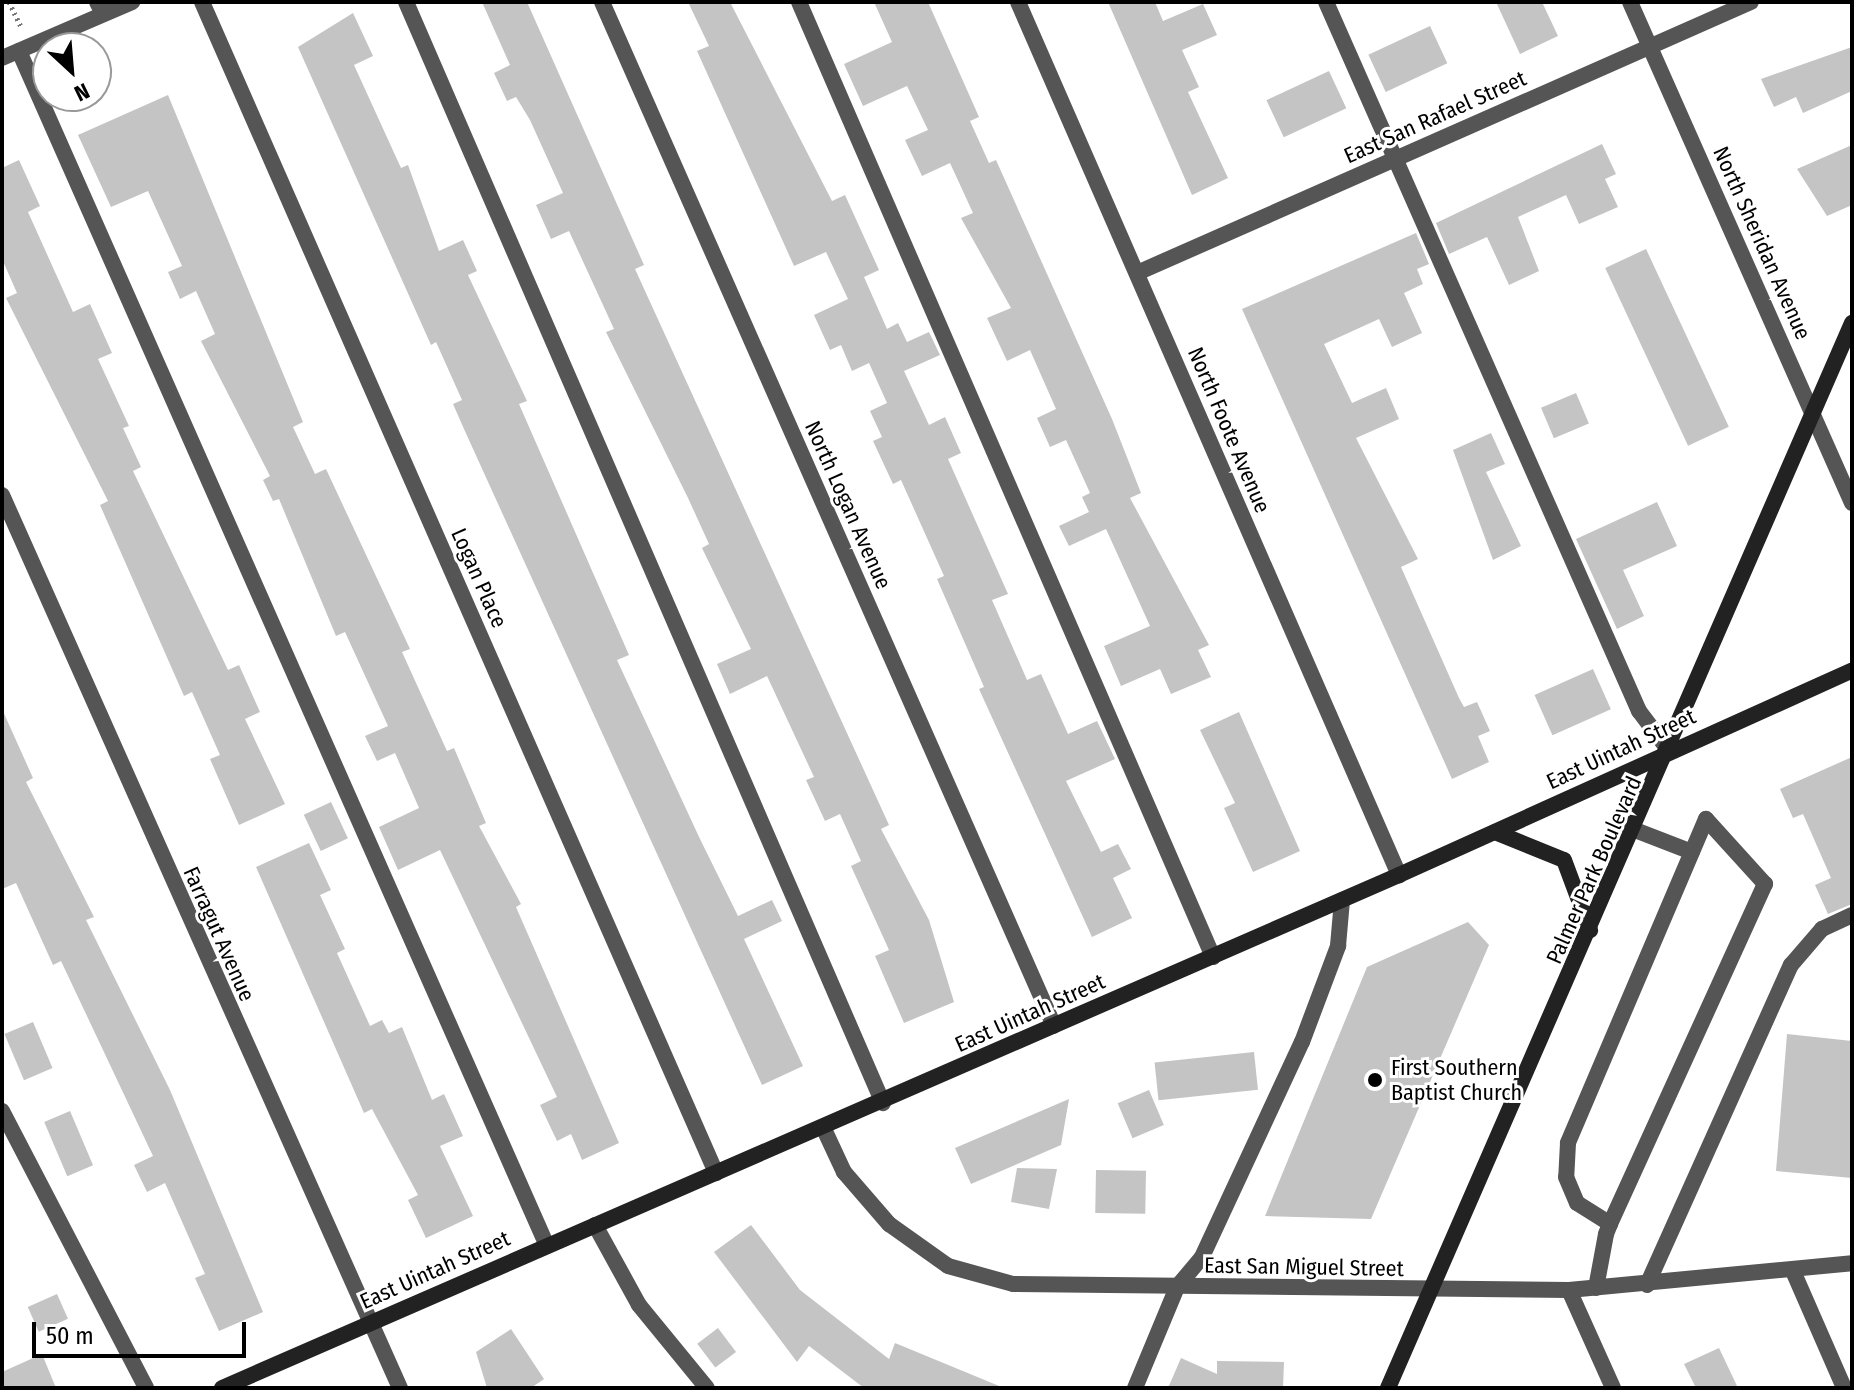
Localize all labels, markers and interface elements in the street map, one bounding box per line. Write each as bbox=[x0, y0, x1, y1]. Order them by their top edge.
north arrow bbox=[32, 32, 112, 112]
street label: East San Rafael Street bbox=[1340, 65, 1530, 169]
text: N bbox=[70, 77, 94, 107]
street label: North Sheridan Avenue bbox=[1708, 142, 1816, 344]
street label: North Foote Avenue bbox=[1182, 343, 1276, 517]
street label: North Logan Avenue bbox=[799, 417, 897, 593]
street label: Logan Place bbox=[445, 524, 513, 632]
street label: East Uintah Street bbox=[1542, 703, 1700, 795]
street label: Palmer Park Boulevard bbox=[1541, 772, 1647, 968]
street label: Farragut Avenue bbox=[178, 863, 260, 1005]
street label: East Uintah Street bbox=[951, 968, 1109, 1058]
place label: First Southern Baptist Church bbox=[1391, 1054, 1522, 1106]
marker: First Southern Baptist Church bbox=[1366, 1071, 1384, 1089]
street label: East Uintah Street bbox=[356, 1225, 514, 1315]
street label: East San Miguel Street bbox=[1204, 1252, 1404, 1282]
scale bar bbox=[36, 1306, 250, 1356]
text: 50 m bbox=[46, 1322, 94, 1350]

